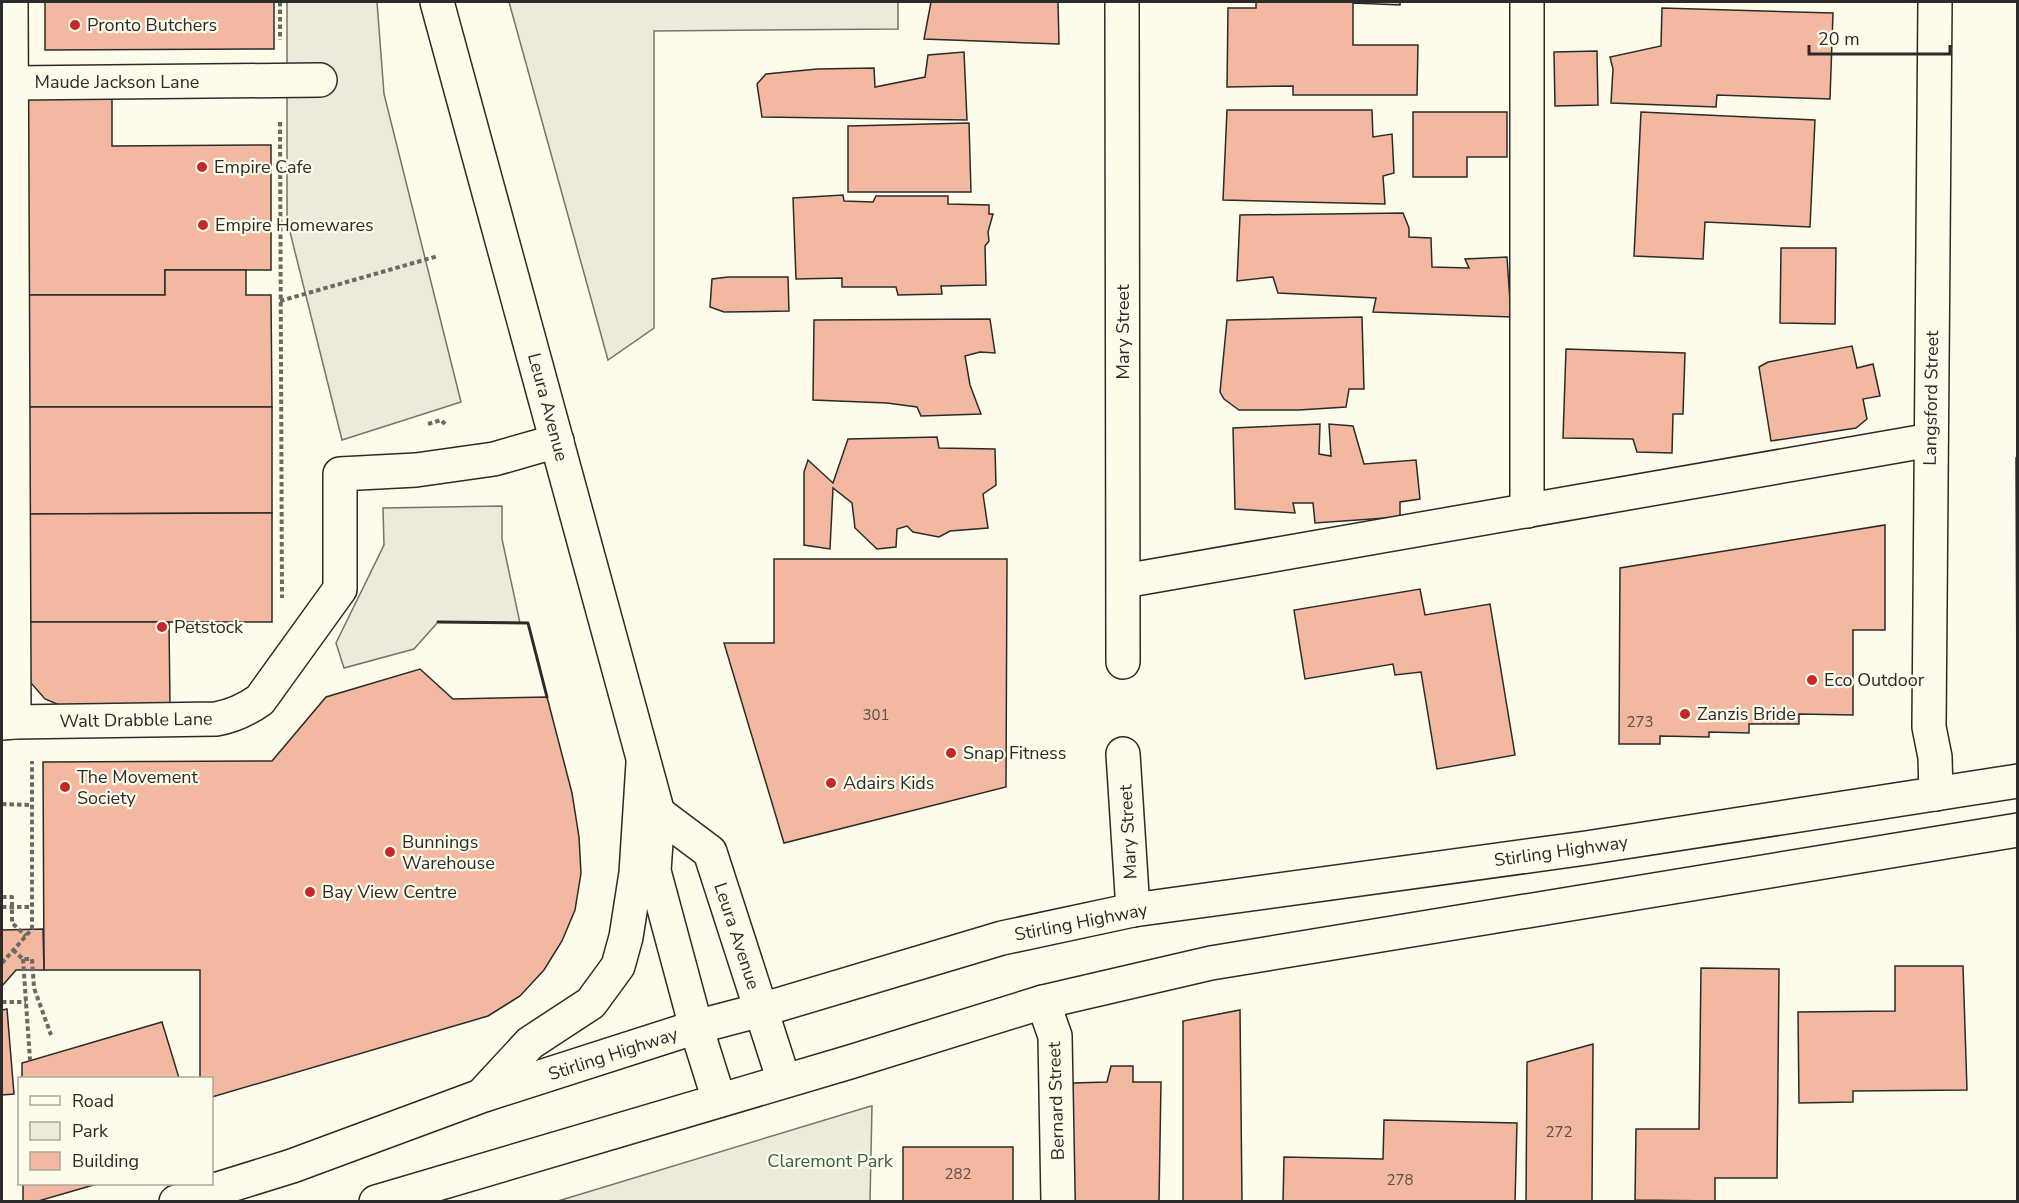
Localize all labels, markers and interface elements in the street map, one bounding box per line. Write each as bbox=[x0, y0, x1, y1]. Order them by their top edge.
place label: Pronto Butchers bbox=[87, 13, 217, 37]
marker: Pronto Butchers bbox=[68, 18, 82, 32]
scale bar bbox=[1809, 18, 1950, 56]
text: 20 m bbox=[1818, 27, 1860, 51]
street label: Maude Jackson Lane bbox=[35, 70, 199, 94]
place label: Empire Cafe bbox=[214, 155, 312, 179]
marker: Empire Cafe bbox=[195, 160, 209, 174]
place label: Empire Homewares bbox=[215, 213, 374, 237]
marker: Empire Homewares bbox=[196, 218, 210, 232]
street label: Mary Street bbox=[1111, 284, 1135, 379]
street label: Langsford Street bbox=[1918, 330, 1944, 466]
street label: Leura Avenue bbox=[522, 350, 574, 464]
place label: Petstock bbox=[174, 615, 244, 639]
marker: Petstock bbox=[155, 620, 169, 634]
place label: Eco Outdoor bbox=[1824, 668, 1925, 692]
marker: Eco Outdoor bbox=[1805, 673, 1819, 687]
place label: Zanzis Bride bbox=[1697, 702, 1796, 726]
house number: 301 bbox=[862, 705, 890, 725]
street label: Walt Drabble Lane bbox=[59, 707, 213, 733]
marker: Zanzis Bride bbox=[1678, 707, 1692, 721]
house number: 273 bbox=[1626, 712, 1654, 732]
place label: Snap Fitness bbox=[963, 741, 1066, 765]
marker: Snap Fitness bbox=[944, 746, 958, 760]
place label: The Movement Society bbox=[77, 765, 198, 810]
place label: Adairs Kids bbox=[843, 771, 934, 795]
marker: Adairs Kids bbox=[824, 776, 838, 790]
marker: The Movement Society bbox=[58, 780, 72, 794]
street label: Mary Street bbox=[1113, 783, 1142, 880]
place label: Bunnings Warehouse bbox=[402, 830, 495, 875]
street label: Stirling Highway bbox=[1492, 830, 1630, 872]
marker: Bunnings Warehouse bbox=[383, 845, 397, 859]
street label: Leura Avenue bbox=[708, 879, 766, 993]
place label: Bay View Centre bbox=[322, 880, 457, 904]
marker: Bay View Centre bbox=[303, 885, 317, 899]
street label: Stirling Highway bbox=[1012, 897, 1150, 947]
street label: Stirling Highway bbox=[545, 1021, 682, 1086]
street label: Bernard Street bbox=[1042, 1041, 1070, 1161]
legend bbox=[18, 1077, 213, 1185]
text: Road bbox=[72, 1089, 114, 1113]
text: Park bbox=[72, 1119, 109, 1143]
house number: 272 bbox=[1545, 1122, 1573, 1142]
text: Building bbox=[72, 1149, 139, 1173]
park label: Claremont Park bbox=[767, 1149, 894, 1173]
house number: 282 bbox=[944, 1164, 972, 1184]
house number: 278 bbox=[1386, 1170, 1414, 1190]

